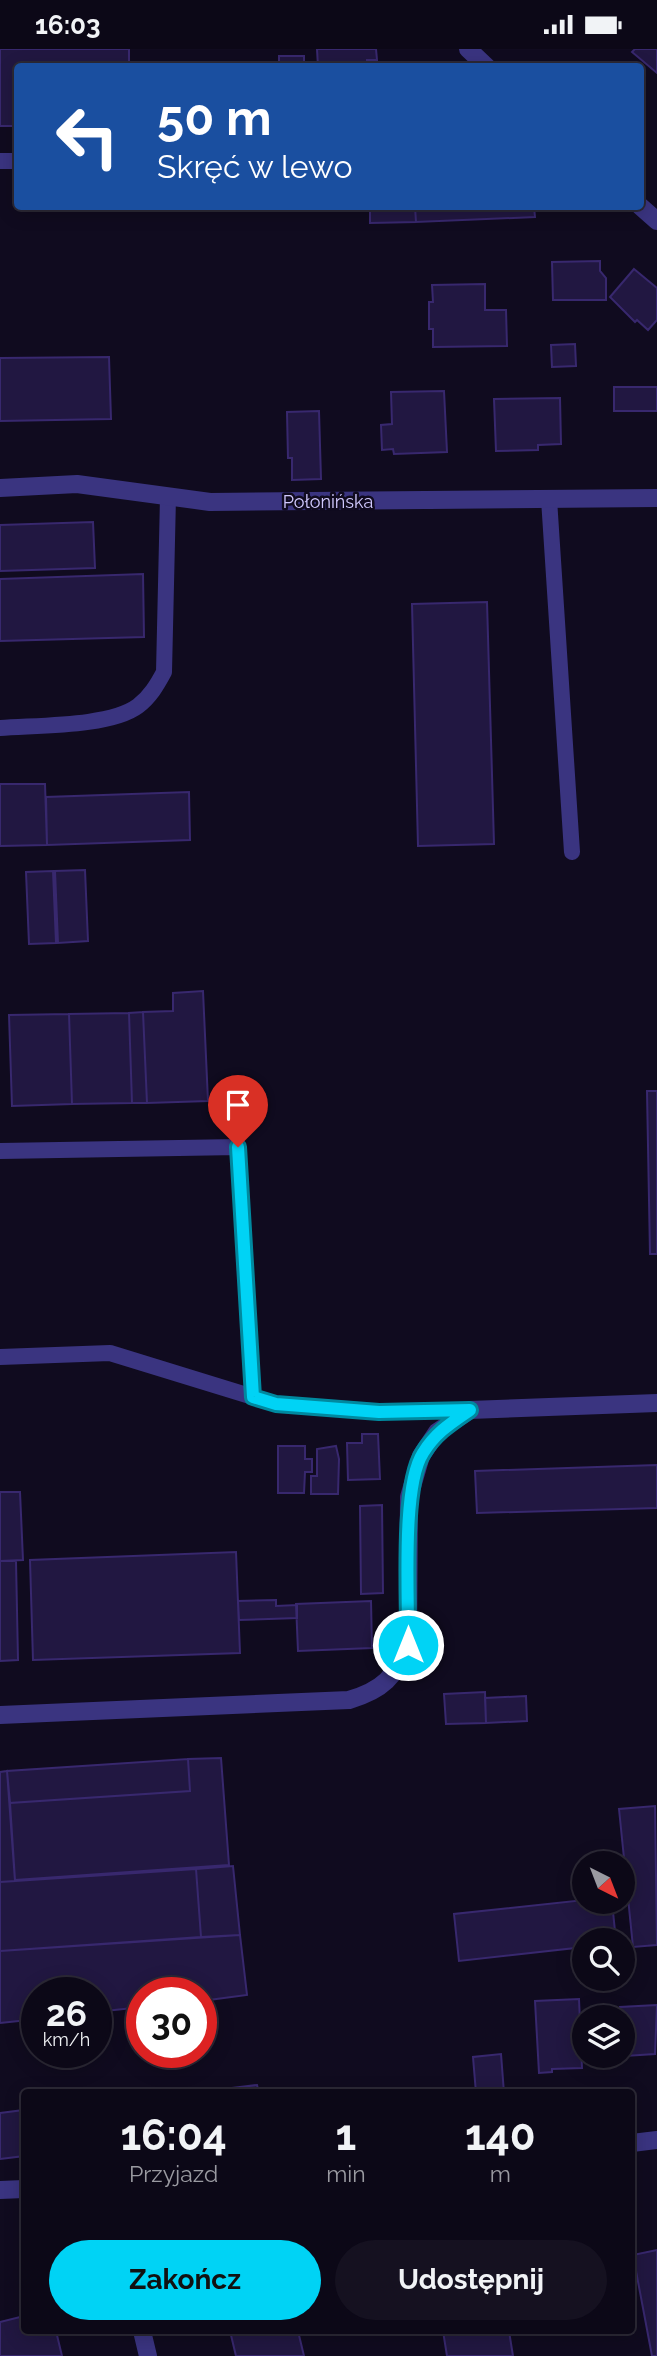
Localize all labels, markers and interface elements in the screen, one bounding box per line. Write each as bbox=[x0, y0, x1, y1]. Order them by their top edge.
text: 16:03 bbox=[35, 10, 101, 40]
text: 50 m bbox=[157, 89, 272, 146]
icon: left bbox=[42, 91, 133, 182]
text: Skręć w lewo bbox=[157, 148, 353, 185]
street label: Połonińska bbox=[283, 491, 373, 512]
pin bbox=[208, 1075, 268, 1147]
icon: arrive bbox=[219, 1086, 257, 1124]
position arrow bbox=[371, 1608, 445, 1682]
north arrow bbox=[572, 1851, 635, 1915]
map controls bbox=[572, 1851, 635, 2068]
button: search bbox=[572, 1928, 635, 1991]
speed limit sign: 30 bbox=[126, 1977, 217, 2068]
text: 26 bbox=[46, 1993, 87, 2034]
button: layers bbox=[572, 2005, 635, 2068]
text: km/h bbox=[43, 2029, 90, 2050]
text: 16:04 bbox=[120, 2111, 227, 2160]
text: 1 bbox=[336, 2111, 356, 2160]
text: 140 bbox=[465, 2111, 536, 2160]
text: Przyjazd bbox=[129, 2160, 218, 2187]
text: min bbox=[326, 2160, 366, 2187]
text: m bbox=[490, 2160, 511, 2187]
button: Zakończ bbox=[49, 2240, 321, 2320]
button: Udostępnij bbox=[335, 2240, 607, 2320]

